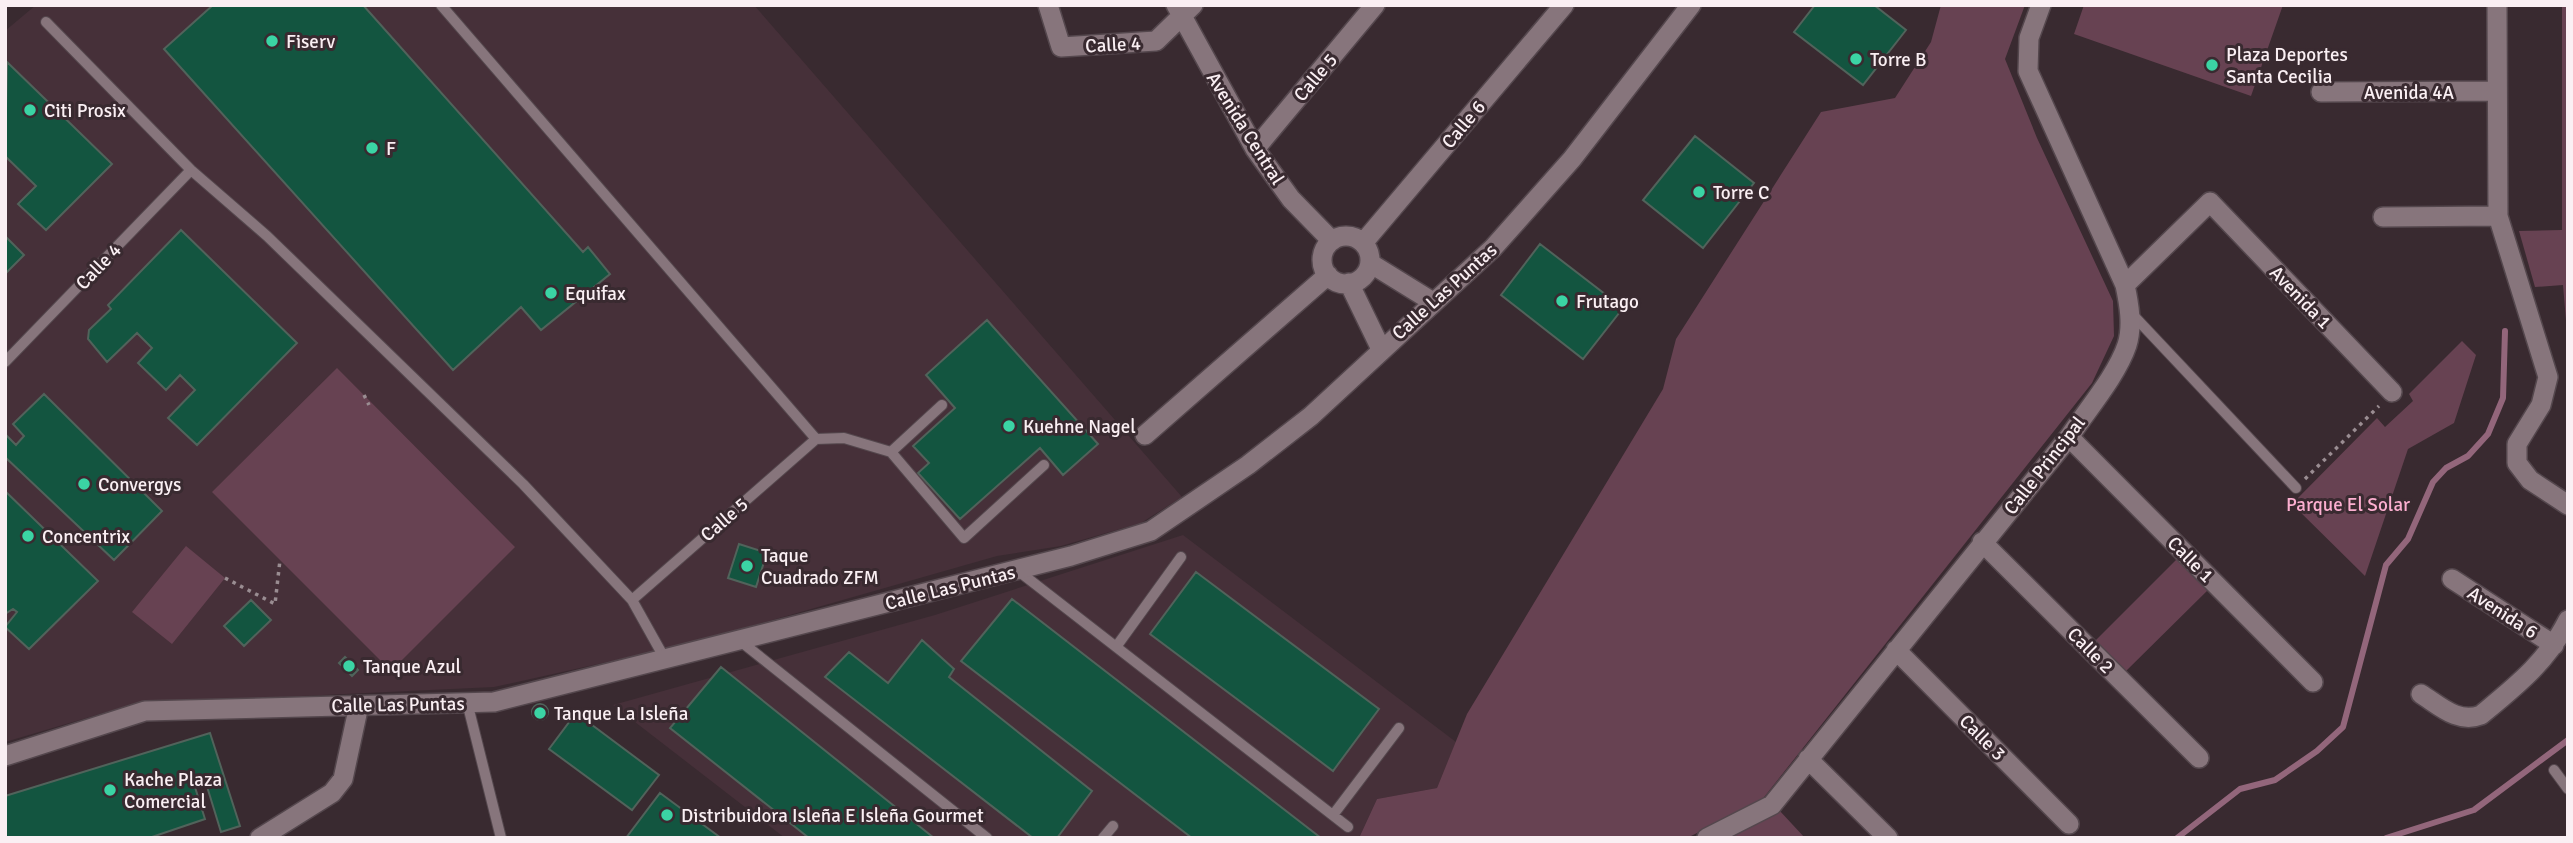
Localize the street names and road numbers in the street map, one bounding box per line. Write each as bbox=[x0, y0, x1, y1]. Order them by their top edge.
street label: Calle 4 bbox=[1085, 32, 1141, 58]
street label: Calle 5 bbox=[1289, 49, 1343, 107]
street label: Avenida Central bbox=[1201, 68, 1289, 189]
street label: Avenida 4A bbox=[2364, 81, 2455, 105]
street label: Calle 6 bbox=[1437, 96, 1491, 154]
street label: Calle 4 bbox=[71, 238, 127, 295]
street label: Calle Las Puntas bbox=[1387, 238, 1502, 345]
street label: Avenida 1 bbox=[2264, 261, 2336, 334]
street label: Calle Principal bbox=[1999, 412, 2091, 520]
street label: Calle 5 bbox=[696, 492, 754, 547]
street label: Calle 1 bbox=[2162, 532, 2218, 588]
street label: Calle Las Puntas bbox=[883, 560, 1018, 616]
street label: Avenida 6 bbox=[2463, 581, 2542, 644]
street label: Calle 2 bbox=[2062, 623, 2118, 679]
street label: Calle Las Puntas bbox=[331, 692, 465, 718]
street label: Calle 3 bbox=[1954, 710, 2010, 766]

